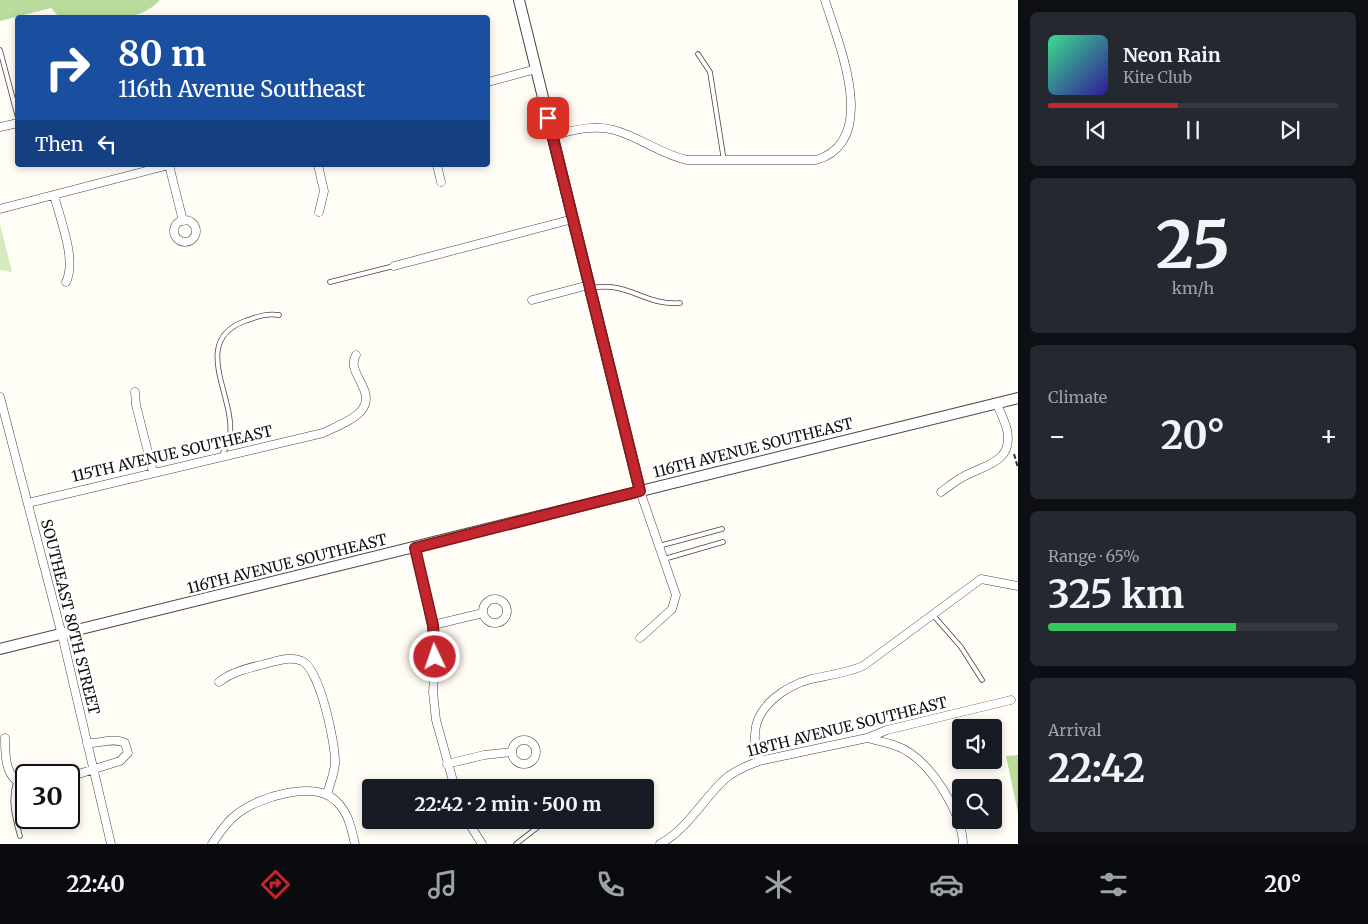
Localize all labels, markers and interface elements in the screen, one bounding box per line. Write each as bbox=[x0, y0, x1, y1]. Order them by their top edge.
text: 80 m bbox=[118, 32, 206, 76]
icon: right bbox=[35, 35, 100, 100]
text: Neon Rain bbox=[1123, 43, 1221, 67]
text: Kite Club bbox=[1123, 67, 1192, 87]
text: 116th Avenue Southeast bbox=[118, 75, 365, 103]
pin bbox=[527, 97, 569, 139]
icon: arrive bbox=[534, 104, 562, 132]
icon: previous bbox=[1082, 116, 1110, 144]
icon: pause bbox=[1179, 116, 1207, 144]
icon: next bbox=[1276, 116, 1304, 144]
icon: left bbox=[93, 130, 121, 158]
text: Then bbox=[35, 132, 83, 156]
text: 25 bbox=[1156, 204, 1230, 286]
text: km/h bbox=[1172, 278, 1214, 298]
text: Climate bbox=[1048, 387, 1107, 407]
text: 20° bbox=[1161, 412, 1225, 459]
street label: 116TH AVENUE SOUTHEAST bbox=[651, 413, 855, 482]
text: − bbox=[1048, 418, 1067, 454]
text: + bbox=[1319, 418, 1338, 454]
street label: 115TH AVENUE SOUTHEAST bbox=[70, 421, 275, 486]
street label: SOUTHEAST 80TH STREET bbox=[37, 517, 104, 717]
street label: 116TH AVENUE SOUTHEAST bbox=[185, 529, 389, 598]
text: Range · 65% bbox=[1048, 546, 1140, 566]
text: 325 km bbox=[1048, 571, 1184, 618]
position arrow bbox=[408, 630, 460, 682]
street label: 118TH AVENUE SOUTHEAST bbox=[745, 692, 950, 761]
map controls bbox=[952, 719, 1002, 829]
button: sound bbox=[952, 719, 1002, 769]
text: Arrival bbox=[1048, 720, 1101, 740]
text: 22:42 bbox=[1048, 745, 1145, 792]
speed limit sign: 30 bbox=[15, 764, 80, 829]
button: search bbox=[952, 779, 1002, 829]
text: 22:42 · 2 min · 500 m bbox=[415, 792, 601, 816]
icon: directions bbox=[258, 867, 293, 902]
icon: music bbox=[425, 867, 460, 902]
icon: phone bbox=[593, 867, 628, 902]
icon: climate bbox=[761, 867, 796, 902]
icon: car bbox=[929, 867, 964, 902]
icon: filters bbox=[1096, 867, 1131, 902]
text: 22:40 bbox=[66, 870, 125, 898]
text: 20° bbox=[1264, 870, 1302, 898]

